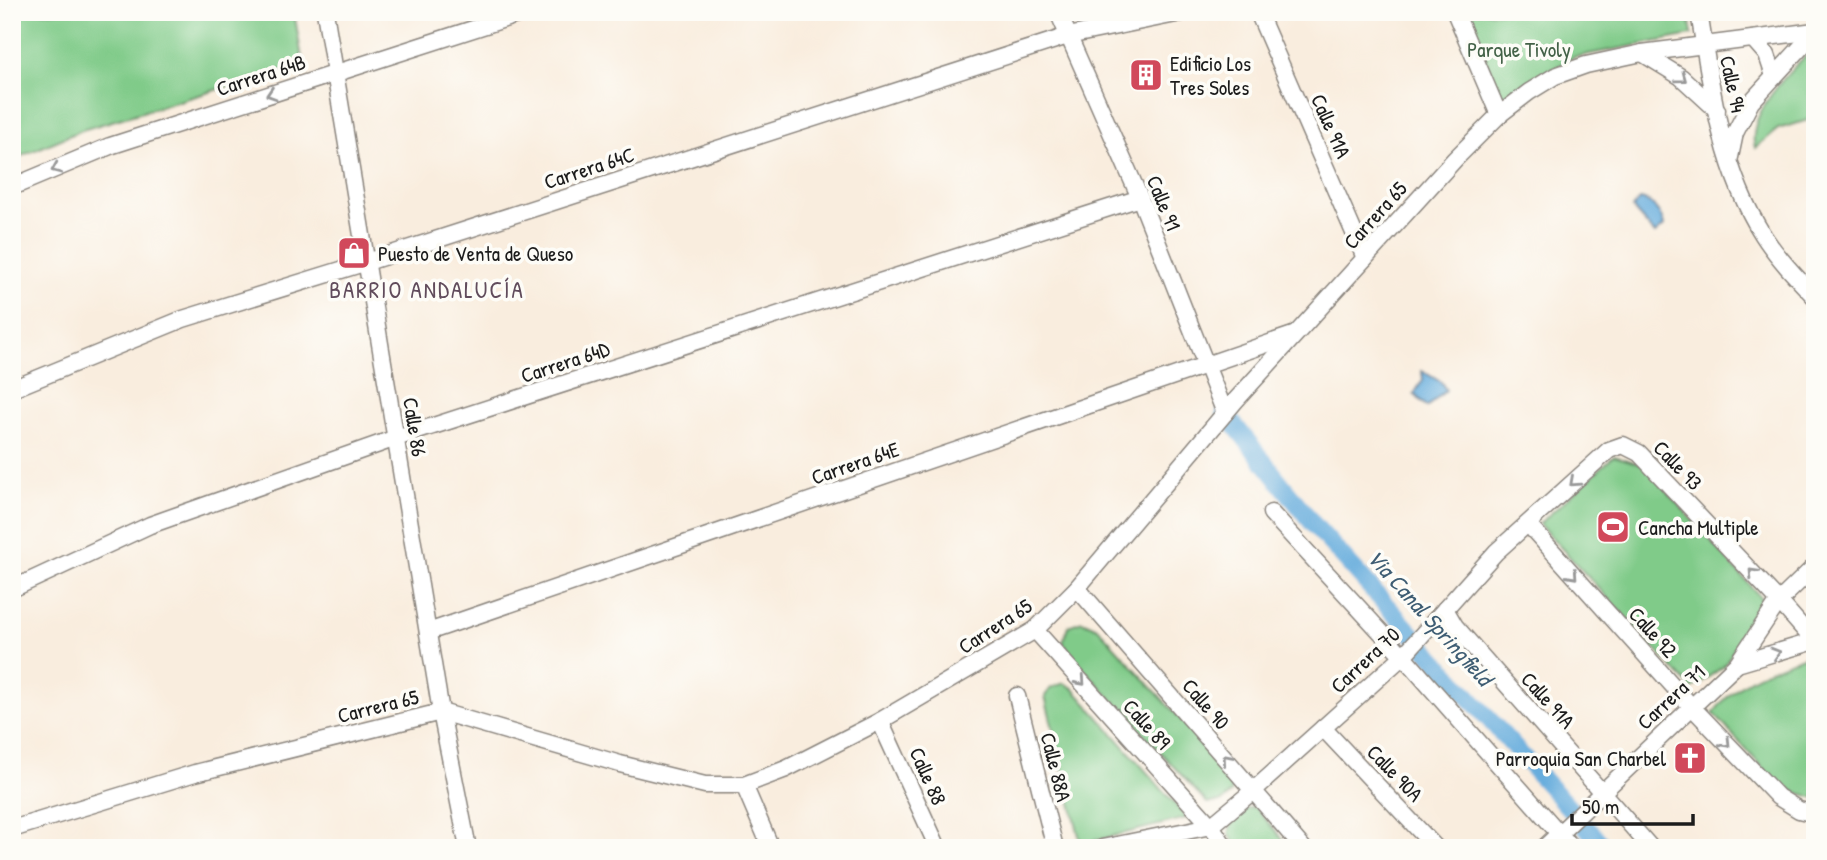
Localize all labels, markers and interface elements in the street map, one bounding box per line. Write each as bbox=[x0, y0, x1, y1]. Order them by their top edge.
park label: Parque Tivoly bbox=[1467, 35, 1571, 64]
street label: Carrera 64B bbox=[213, 47, 309, 103]
place label: Edificio Los Tres Soles bbox=[1170, 49, 1251, 102]
street label: Calle 94 bbox=[1713, 53, 1753, 115]
building icon: Edificio Los Tres Soles bbox=[1127, 56, 1165, 94]
one-way arrow bbox=[1674, 70, 1687, 83]
one-way arrow bbox=[265, 86, 277, 100]
street label: Calle 91A bbox=[1304, 89, 1358, 163]
street label: Carrera 64C bbox=[540, 140, 638, 196]
one-way arrow bbox=[51, 160, 63, 174]
street label: Calle 91 bbox=[1140, 171, 1188, 235]
street label: Carrera 65 bbox=[1337, 174, 1414, 255]
shop icon: Puesto de Venta de Queso bbox=[335, 234, 373, 272]
place label: Puesto de Venta de Queso bbox=[378, 239, 573, 268]
district label: BARRIO ANDALUCÍA bbox=[329, 274, 525, 305]
street label: Carrera 64D bbox=[517, 334, 613, 390]
street label: Calle 86 bbox=[396, 395, 434, 459]
street label: Carrera 64E bbox=[807, 434, 903, 492]
street label: Calle 93 bbox=[1647, 434, 1709, 496]
one-way arrow bbox=[1569, 474, 1582, 486]
sports icon: Cancha Multiple bbox=[1594, 508, 1632, 546]
place label: Cancha Multiple bbox=[1638, 513, 1759, 542]
water label: Via Canal Springfield bbox=[1360, 542, 1502, 695]
one-way arrow bbox=[1565, 566, 1577, 579]
one-way arrow bbox=[1748, 568, 1761, 581]
street label: Carrera 65 bbox=[952, 591, 1038, 661]
street label: Calle 92 bbox=[1622, 600, 1684, 664]
street label: Carrera 70 bbox=[1324, 620, 1406, 700]
one-way arrow bbox=[1770, 646, 1782, 661]
street label: Carrera 71 bbox=[1631, 658, 1711, 736]
street label: Calle 91A bbox=[1515, 665, 1581, 735]
street label: Calle 90 bbox=[1176, 672, 1236, 736]
one-way arrow bbox=[1072, 673, 1085, 686]
street label: Carrera 65 bbox=[334, 682, 422, 730]
street label: Calle 89 bbox=[1117, 692, 1178, 756]
street label: Calle 88A bbox=[1033, 729, 1079, 805]
one-way arrow bbox=[1718, 735, 1731, 748]
street label: Calle 90A bbox=[1360, 738, 1430, 808]
church icon: Parroquia San Charbel bbox=[1671, 739, 1709, 777]
street label: Calle 88 bbox=[903, 743, 953, 809]
place label: Parroquia San Charbel bbox=[1496, 744, 1666, 773]
one-way arrow bbox=[1223, 754, 1235, 767]
scale bar bbox=[1572, 783, 1692, 827]
text: 50 m bbox=[1582, 792, 1619, 821]

